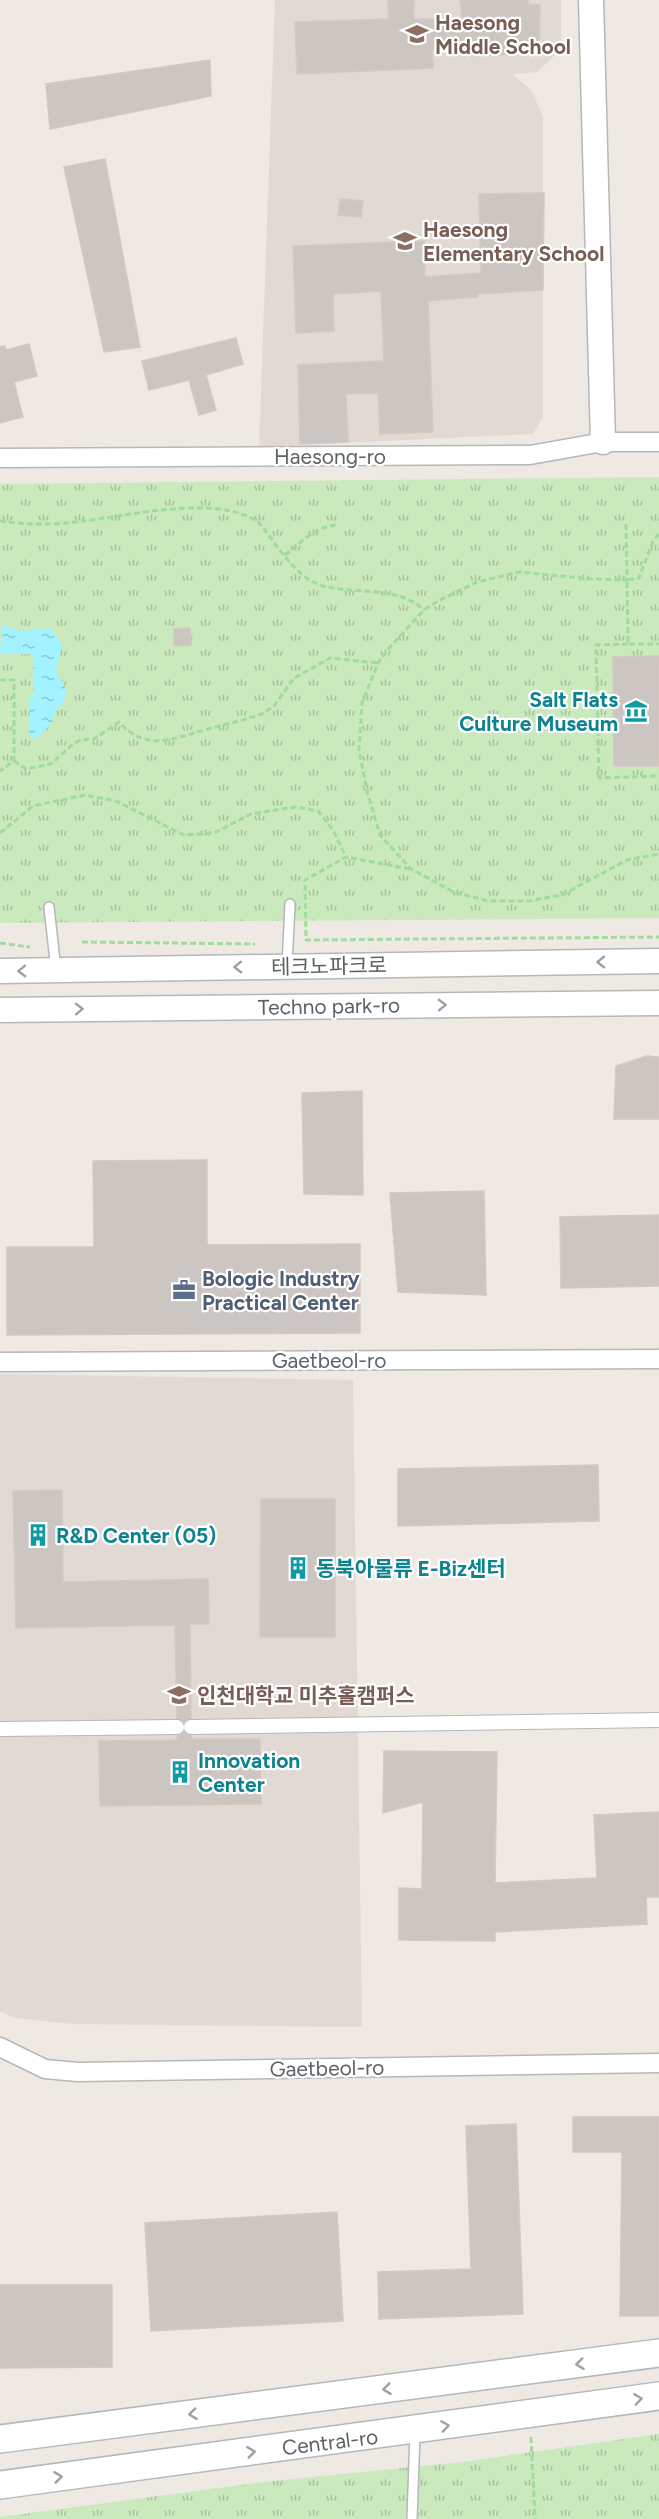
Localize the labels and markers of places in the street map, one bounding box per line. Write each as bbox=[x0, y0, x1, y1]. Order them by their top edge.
place label: Haesong Middle School bbox=[435, 10, 571, 59]
school or university icon: Haesong Middle School bbox=[404, 21, 430, 47]
place label: Haesong Elementary School bbox=[423, 217, 604, 266]
school or university icon: Haesong Elementary School bbox=[392, 228, 418, 254]
place label: Salt Flats Culture Museum bbox=[459, 687, 618, 736]
museum icon: Salt Flats Culture Museum bbox=[623, 698, 649, 724]
place label: Bologic Industry Practical Center bbox=[202, 1266, 361, 1315]
office icon: Bologic Industry Practical Center bbox=[171, 1277, 197, 1303]
building icon: R&D Center (05) bbox=[25, 1522, 51, 1548]
place label: R&D Center (05) bbox=[56, 1523, 216, 1548]
building icon: 동북아물류 E-Biz센터 bbox=[285, 1555, 311, 1581]
place label: 동북아물류 E-Biz센터 bbox=[316, 1556, 506, 1581]
school or university icon: 인천대학교 미추홀캠퍼스 bbox=[166, 1682, 192, 1708]
place label: 인천대학교 미추홀캠퍼스 bbox=[197, 1683, 415, 1708]
place label: Innovation Center bbox=[198, 1748, 300, 1797]
building icon: Innovation Center bbox=[167, 1759, 193, 1785]

